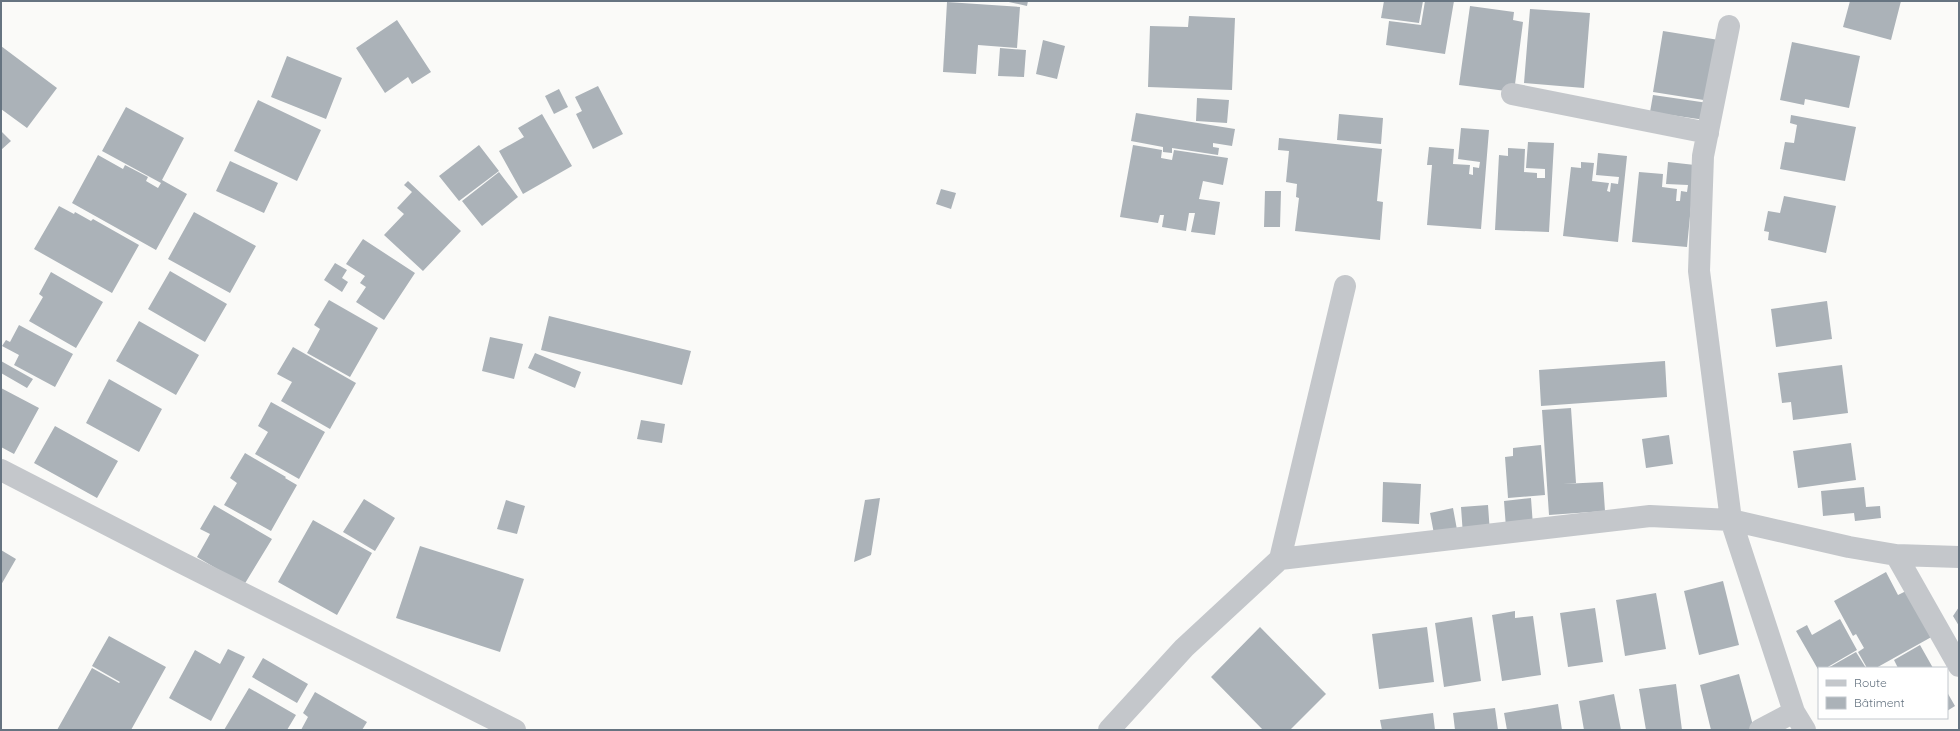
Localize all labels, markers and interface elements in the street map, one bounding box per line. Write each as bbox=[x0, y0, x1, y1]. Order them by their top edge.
legend bbox=[1818, 667, 1948, 719]
text: Route bbox=[1854, 675, 1887, 690]
text: Bâtiment bbox=[1854, 695, 1904, 710]

